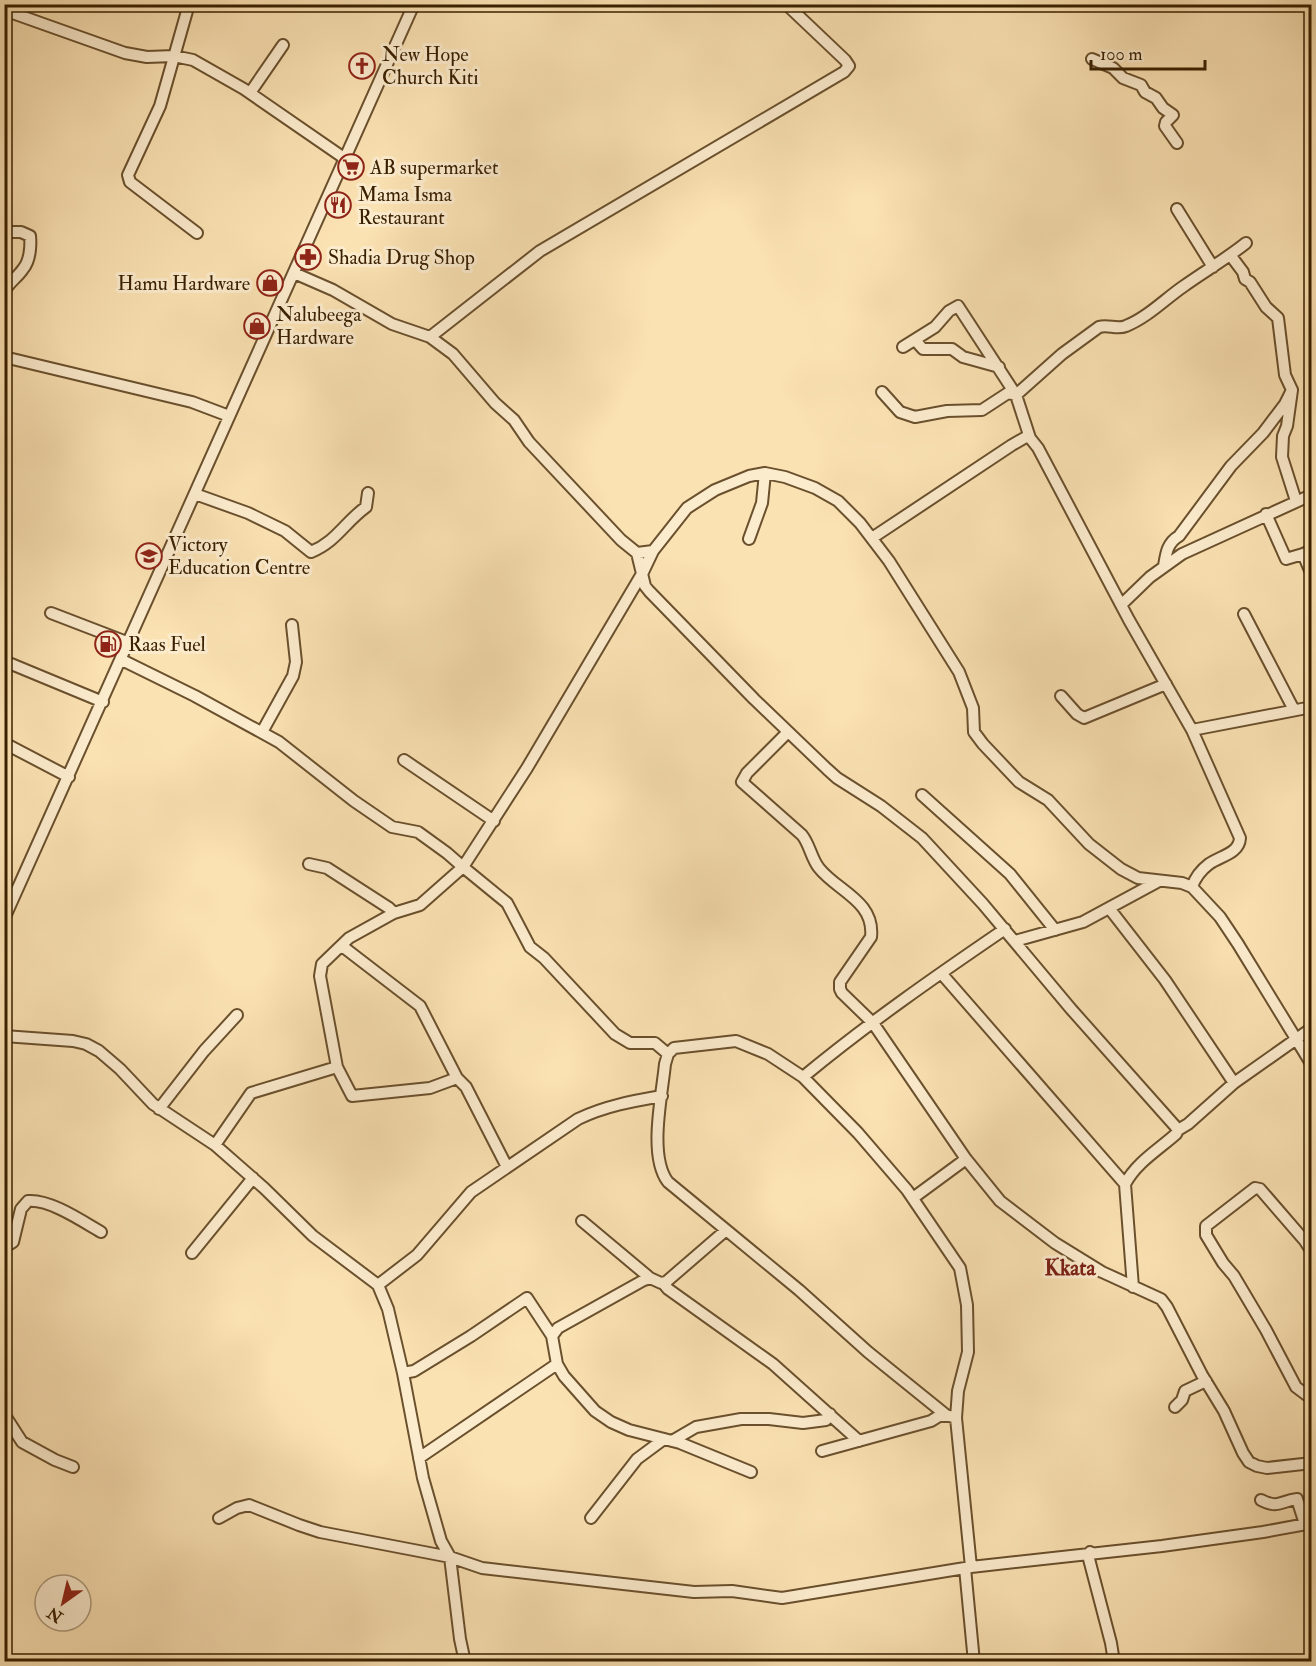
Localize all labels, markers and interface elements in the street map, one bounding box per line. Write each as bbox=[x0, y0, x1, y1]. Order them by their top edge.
scale bar bbox=[1091, 33, 1205, 71]
place label: New Hope Church Kiti bbox=[382, 42, 478, 90]
text: 100 m bbox=[1100, 43, 1143, 66]
church icon: New Hope Church Kiti bbox=[347, 51, 377, 81]
supermarket icon: AB supermarket bbox=[336, 152, 366, 182]
place label: AB supermarket bbox=[369, 155, 499, 181]
place label: Mama Isma Restaurant bbox=[358, 182, 453, 230]
restaurant icon: Mama Isma Restaurant bbox=[323, 190, 353, 220]
pharmacy icon: Shadia Drug Shop bbox=[293, 242, 323, 272]
place label: Shadia Drug Shop bbox=[328, 245, 475, 271]
shop icon: Hamu Hardware bbox=[255, 268, 285, 298]
place label: Hamu Hardware bbox=[118, 271, 250, 296]
place label: Nalubeega Hardware bbox=[276, 302, 362, 350]
shop icon: Nalubeega Hardware bbox=[242, 311, 272, 341]
place label: Victory Education Centre bbox=[168, 532, 310, 580]
school or university icon: Victory Education Centre bbox=[134, 541, 164, 571]
fuel station icon: Raas Fuel bbox=[93, 629, 123, 659]
place label: Raas Fuel bbox=[128, 632, 206, 657]
district label: Kkata bbox=[1045, 1254, 1096, 1282]
north arrow bbox=[33, 1573, 93, 1633]
text: N bbox=[43, 1602, 68, 1627]

